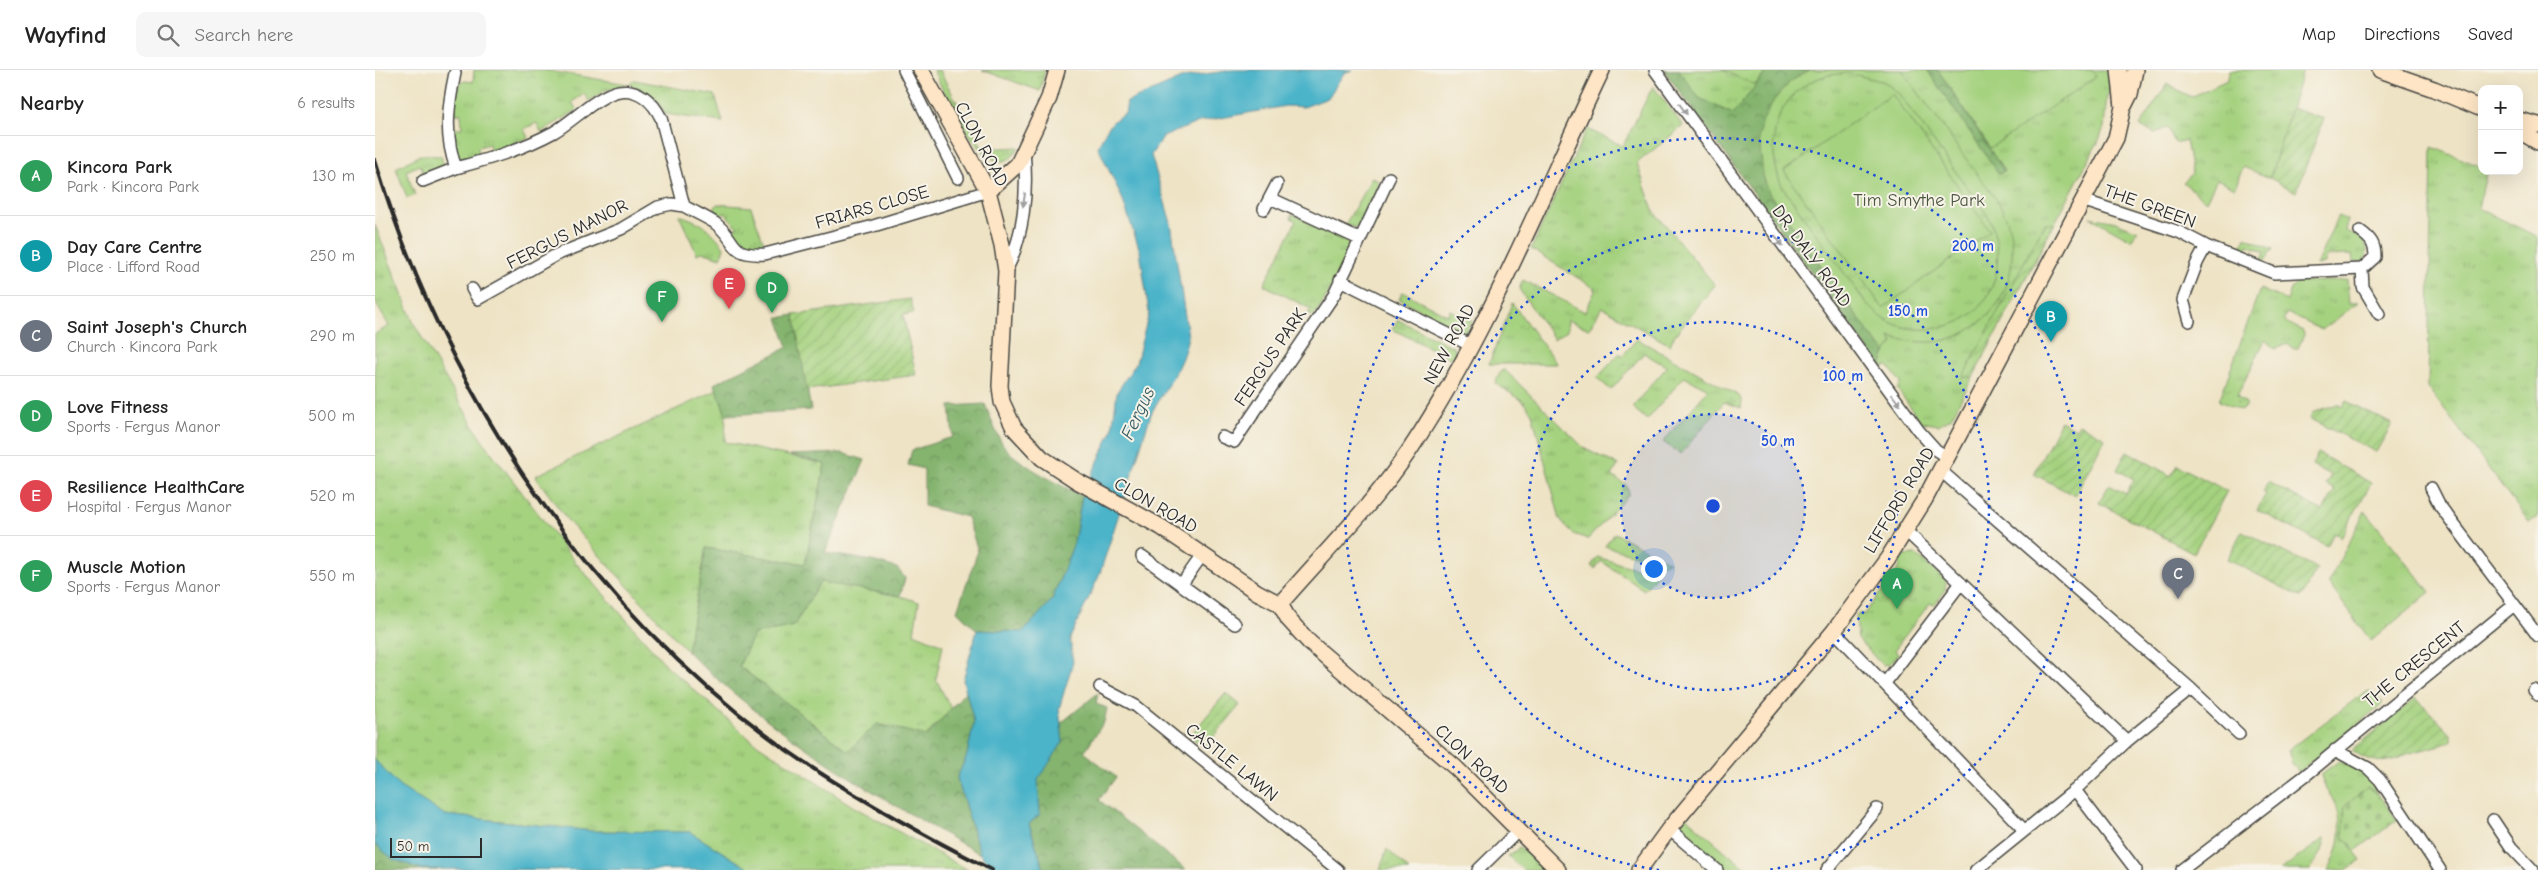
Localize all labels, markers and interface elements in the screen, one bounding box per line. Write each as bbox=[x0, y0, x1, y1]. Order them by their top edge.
search box bbox=[136, 12, 486, 57]
text: Wayfind bbox=[25, 21, 106, 49]
icon: search bbox=[154, 21, 182, 49]
text: Search here bbox=[194, 24, 293, 46]
text: Map bbox=[2302, 24, 2336, 45]
text: Directions bbox=[2364, 24, 2440, 45]
text: Saved bbox=[2468, 24, 2513, 45]
map controls bbox=[2478, 85, 2523, 175]
button: + bbox=[2478, 85, 2523, 130]
text: Nearby bbox=[20, 91, 84, 115]
text: 6 results bbox=[297, 94, 355, 112]
street label: CLON ROAD bbox=[950, 98, 1013, 190]
one-way arrow bbox=[1678, 103, 1688, 116]
button: − bbox=[2478, 130, 2523, 175]
text: Kincora Park bbox=[67, 156, 172, 178]
text: A bbox=[32, 167, 40, 185]
text: 130 m bbox=[312, 167, 355, 185]
text: Park · Kincora Park bbox=[67, 178, 199, 196]
street label: THE GREEN bbox=[2101, 180, 2199, 233]
street label: FRIARS CLOSE bbox=[813, 181, 931, 234]
park label: Tim Smythe Park bbox=[1853, 190, 1985, 211]
one-way arrow bbox=[1020, 192, 1028, 208]
street label: FERGUS MANOR bbox=[503, 195, 631, 274]
street label: DR. DALY ROAD bbox=[1768, 201, 1856, 311]
one-way arrow bbox=[1774, 234, 1784, 248]
text: Day Care Centre bbox=[67, 236, 202, 258]
text: 200 m bbox=[1952, 237, 1994, 255]
text: B bbox=[31, 247, 41, 265]
text: 250 m bbox=[310, 247, 355, 265]
text: Place · Lifford Road bbox=[67, 258, 200, 276]
pin: E bbox=[713, 268, 745, 309]
pin: D bbox=[756, 272, 788, 313]
pin: F bbox=[646, 281, 678, 322]
street label: NEW ROAD bbox=[1419, 300, 1479, 388]
pin: B bbox=[2035, 301, 2067, 342]
text: 150 m bbox=[1888, 302, 1928, 320]
street label: FERGUS PARK bbox=[1230, 304, 1311, 410]
text: Saint Joseph's Church bbox=[67, 316, 247, 338]
text: C bbox=[31, 327, 41, 345]
text: 290 m bbox=[310, 327, 355, 345]
text: Church · Kincora Park bbox=[67, 338, 217, 356]
text: 100 m bbox=[1823, 367, 1863, 385]
water label: Fergus bbox=[1116, 384, 1160, 443]
one-way arrow bbox=[1891, 393, 1901, 407]
text: Love Fitness bbox=[67, 396, 168, 418]
text: D bbox=[31, 407, 41, 425]
text: 500 m bbox=[308, 407, 355, 425]
text: Sports · Fergus Manor bbox=[67, 418, 220, 436]
text: 50 m bbox=[1761, 432, 1795, 450]
street label: LIFFORD ROAD bbox=[1860, 443, 1939, 557]
street label: CLON ROAD bbox=[1110, 473, 1201, 538]
text: Resilience HealthCare bbox=[67, 476, 245, 498]
text: E bbox=[31, 487, 41, 505]
text: 520 m bbox=[310, 487, 355, 505]
centre of rings bbox=[1704, 497, 1722, 515]
text: Hospital · Fergus Manor bbox=[67, 498, 231, 516]
text: Muscle Motion bbox=[67, 556, 186, 578]
your location bbox=[1641, 556, 1667, 582]
pin: C bbox=[2162, 558, 2194, 599]
text: F bbox=[31, 567, 41, 585]
text: 550 m bbox=[309, 567, 355, 585]
pin: A bbox=[1881, 568, 1913, 609]
text: Sports · Fergus Manor bbox=[67, 578, 220, 596]
street label: THE CRESCENT bbox=[2359, 617, 2470, 712]
street label: CASTLE LAWN bbox=[1181, 719, 1282, 806]
street label: CLON ROAD bbox=[1430, 720, 1513, 799]
scale bar bbox=[390, 835, 483, 858]
text: 50 m bbox=[397, 838, 429, 855]

